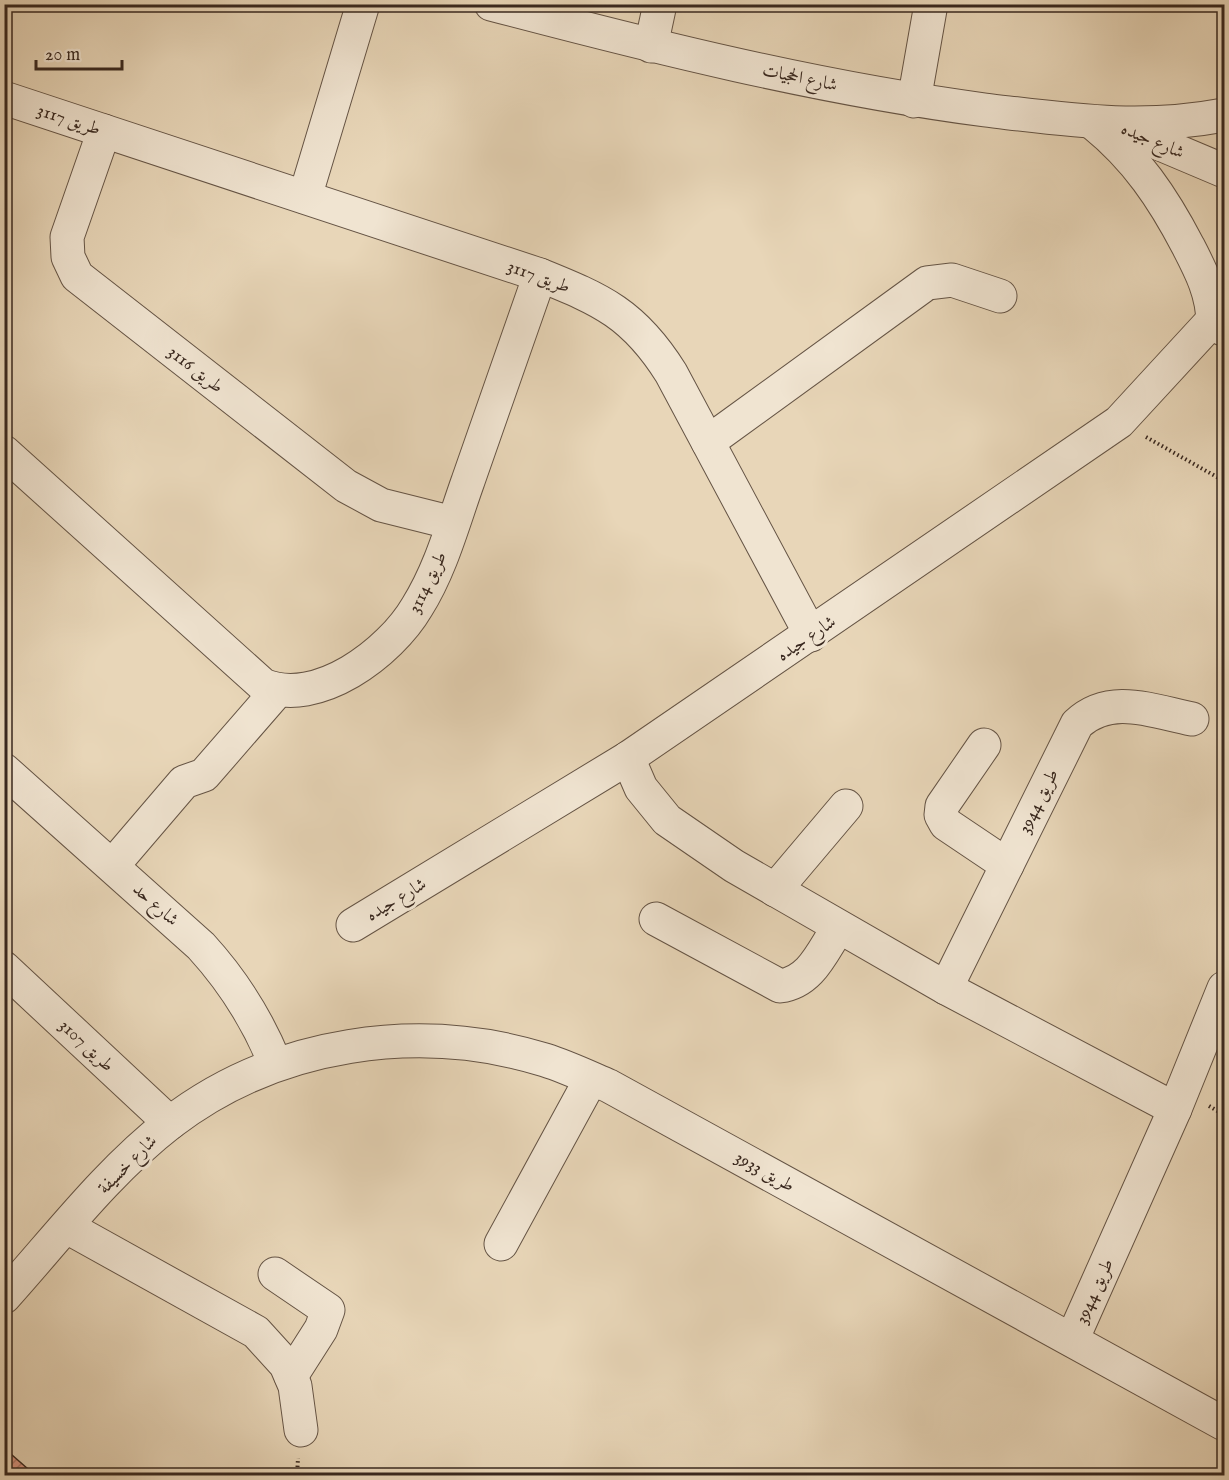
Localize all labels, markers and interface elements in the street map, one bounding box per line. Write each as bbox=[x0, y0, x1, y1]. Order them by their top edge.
scale bar bbox=[36, 33, 122, 71]
text: 20 m bbox=[45, 44, 80, 67]
street label: شارع الحجيات bbox=[760, 59, 839, 100]
street label: طريق 3117 bbox=[34, 99, 103, 141]
street label: شارع جيده bbox=[1117, 118, 1188, 167]
street label: طريق 3117 bbox=[504, 255, 573, 299]
street label: طريق 3116 bbox=[163, 341, 228, 399]
street label: طريق 3114 bbox=[404, 548, 453, 617]
street label: شارع جيده bbox=[773, 611, 842, 669]
street label: طريق 3944 bbox=[1014, 766, 1065, 838]
street label: شارع جيده bbox=[362, 873, 432, 929]
street label: شارع حد bbox=[126, 878, 183, 933]
street label: طريق 3107 bbox=[53, 1015, 118, 1078]
street label: شارع خسيفة bbox=[93, 1130, 164, 1201]
street label: طريق 3933 bbox=[730, 1147, 798, 1198]
street label: طريق 3944 bbox=[1071, 1255, 1120, 1328]

